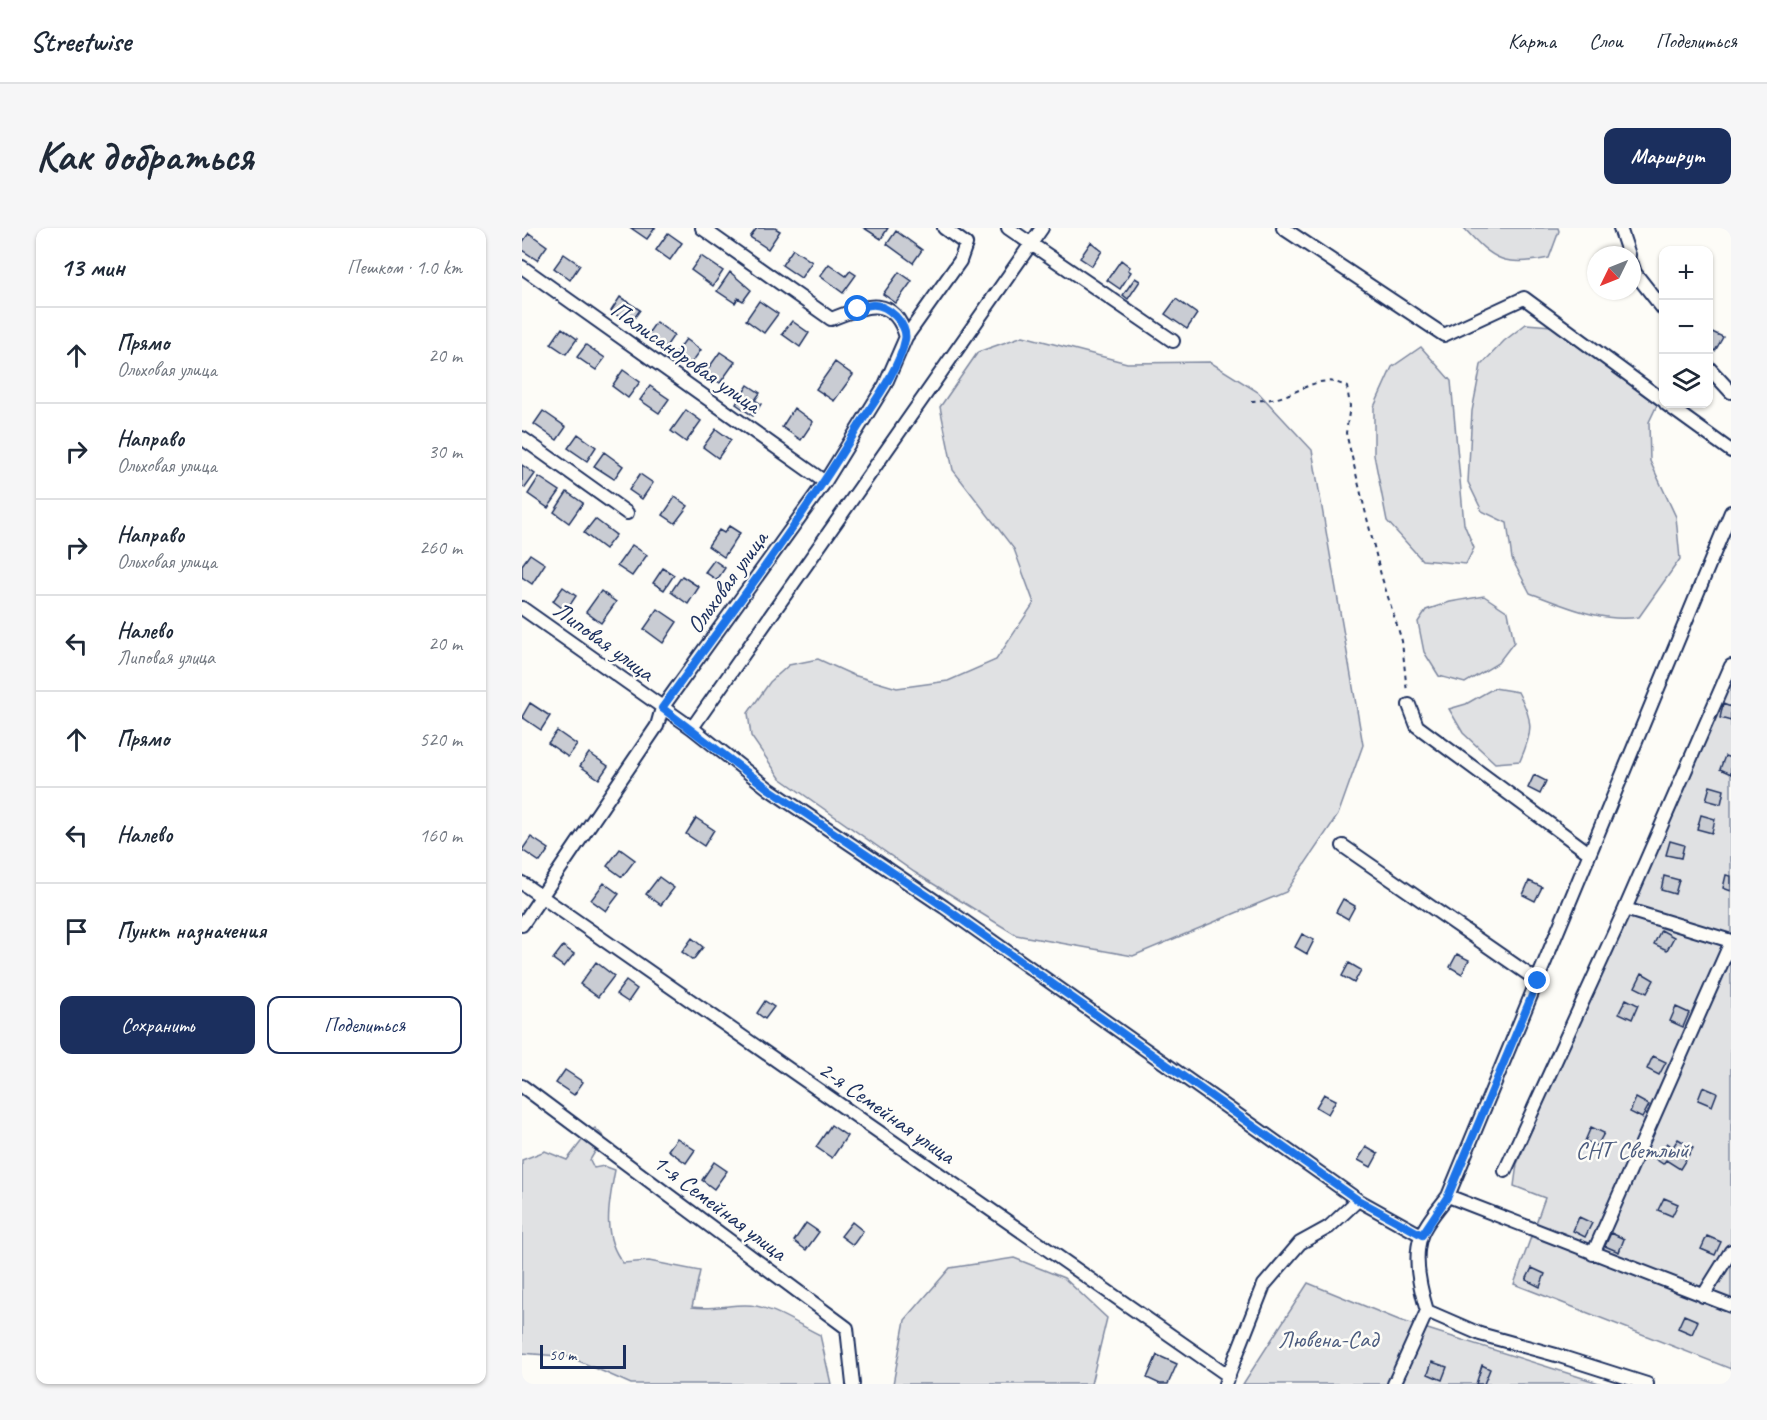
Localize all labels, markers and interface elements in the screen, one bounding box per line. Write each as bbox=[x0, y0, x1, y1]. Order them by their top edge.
text: Streetwise bbox=[30, 24, 131, 59]
text: Карта bbox=[1508, 28, 1556, 54]
text: Слои bbox=[1589, 28, 1623, 54]
text: Поделиться bbox=[1656, 28, 1737, 54]
button: Маршрут bbox=[1604, 128, 1731, 184]
text: Как добраться bbox=[36, 130, 253, 183]
north arrow bbox=[1587, 246, 1641, 300]
map controls bbox=[1659, 246, 1713, 408]
button: + bbox=[1659, 246, 1713, 300]
text: 13 мин bbox=[60, 251, 125, 284]
text: Пешком · 1.0 km bbox=[347, 255, 462, 280]
street label: Палисандровая улица bbox=[605, 294, 769, 421]
route start bbox=[844, 295, 870, 321]
button: − bbox=[1659, 300, 1713, 354]
text: Прямо bbox=[117, 329, 169, 357]
icon: ahead bbox=[60, 339, 93, 372]
text: 20 m bbox=[428, 343, 462, 368]
button: layers bbox=[1659, 354, 1713, 408]
text: Ольховая улица bbox=[117, 357, 217, 382]
text: Направо bbox=[117, 425, 184, 453]
icon: right bbox=[60, 435, 93, 468]
text: 30 m bbox=[428, 439, 462, 464]
text: Ольховая улица bbox=[117, 453, 217, 478]
text: Направо bbox=[117, 521, 184, 549]
street label: Ольховая улица bbox=[680, 523, 776, 639]
icon: right bbox=[60, 531, 93, 564]
text: 260 m bbox=[419, 535, 462, 560]
text: Ольховая улица bbox=[117, 549, 217, 574]
street label: Липовая улица bbox=[548, 594, 662, 689]
text: Налево bbox=[117, 617, 173, 645]
icon: left bbox=[60, 627, 93, 660]
text: 20 m bbox=[428, 631, 462, 656]
text: Липовая улица bbox=[117, 645, 215, 670]
icon: ahead bbox=[60, 723, 93, 756]
text: Прямо bbox=[117, 725, 169, 753]
text: 520 m bbox=[419, 727, 462, 752]
icon: left bbox=[60, 819, 93, 852]
text: Налево bbox=[117, 821, 173, 849]
text: 160 m bbox=[419, 823, 462, 848]
icon: arrive bbox=[60, 915, 93, 948]
text: Пункт назначения bbox=[117, 917, 266, 945]
route end bbox=[1524, 967, 1550, 993]
button: Сохранить bbox=[60, 996, 255, 1054]
button: Поделиться bbox=[267, 996, 462, 1054]
street label: 2-я Семейная улица bbox=[813, 1054, 962, 1171]
park label: СНТ Светлый bbox=[1576, 1135, 1690, 1165]
street label: 1-я Семейная улица bbox=[647, 1147, 794, 1268]
park label: Лювена-Сад bbox=[1278, 1324, 1381, 1354]
scale bar bbox=[540, 1342, 626, 1370]
text: 50 m bbox=[549, 1345, 576, 1365]

